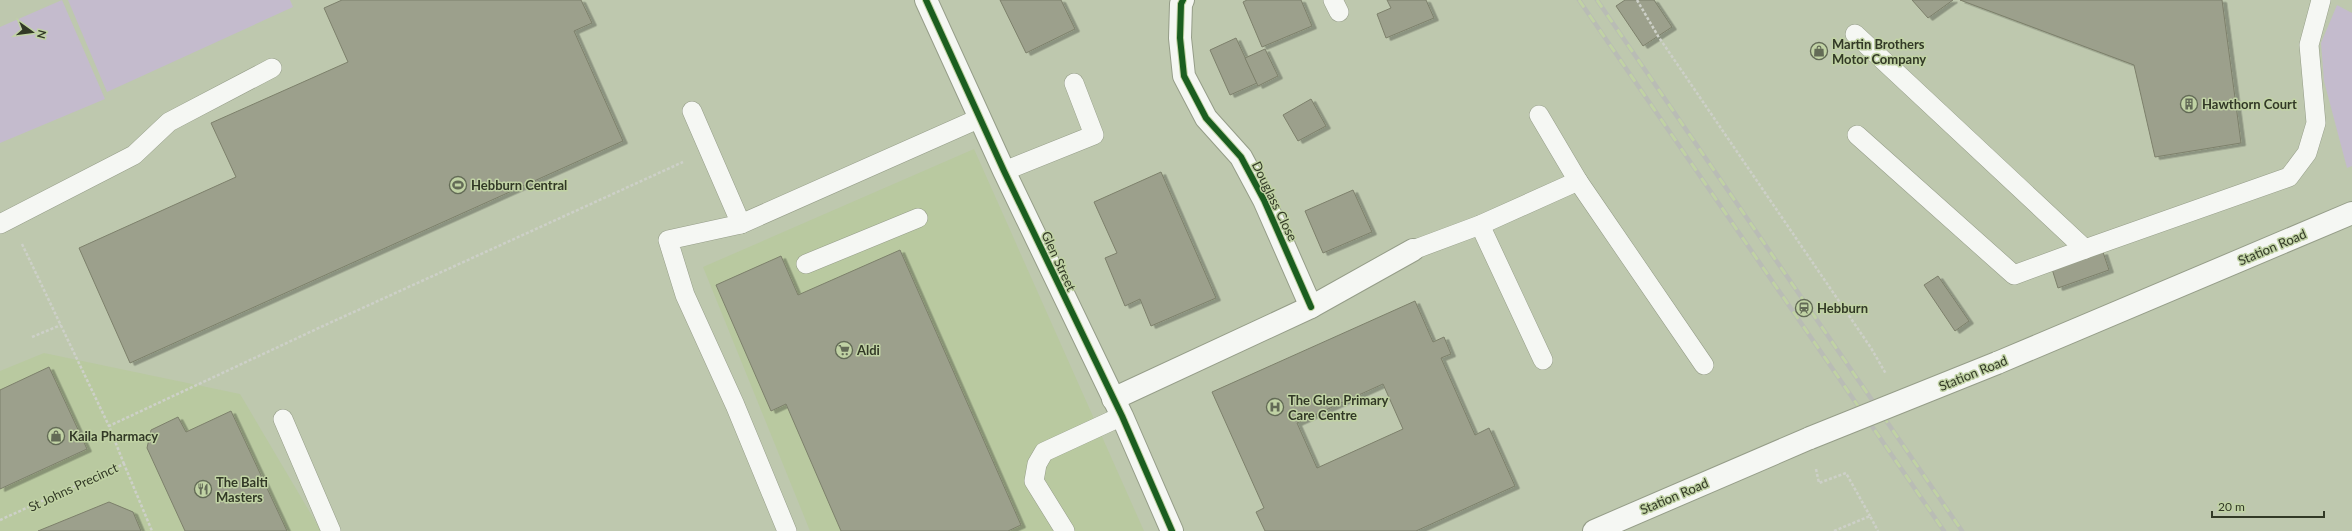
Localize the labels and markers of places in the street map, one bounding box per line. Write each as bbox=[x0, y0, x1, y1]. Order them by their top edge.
place label: Martin Brothers Motor Company bbox=[1832, 36, 1926, 67]
shop icon: Martin Brothers Motor Company bbox=[1809, 41, 1829, 61]
building icon: Hawthorn Court bbox=[2179, 94, 2199, 114]
place label: Hawthorn Court bbox=[2202, 96, 2297, 112]
sports icon: Hebburn Central bbox=[448, 175, 468, 195]
place label: Hebburn Central bbox=[471, 177, 567, 193]
station icon: Hebburn bbox=[1794, 298, 1814, 318]
place label: Hebburn bbox=[1817, 300, 1868, 316]
supermarket icon: Aldi bbox=[834, 340, 854, 360]
place label: Aldi bbox=[856, 342, 880, 358]
place label: The Glen Primary Care Centre bbox=[1288, 392, 1389, 423]
hospital icon: The Glen Primary Care Centre bbox=[1265, 397, 1285, 417]
shop icon: Kaila Pharmacy bbox=[46, 426, 66, 446]
place label: Kaila Pharmacy bbox=[69, 428, 158, 444]
place label: The Balti Masters bbox=[216, 474, 268, 505]
restaurant icon: The Balti Masters bbox=[193, 479, 213, 499]

